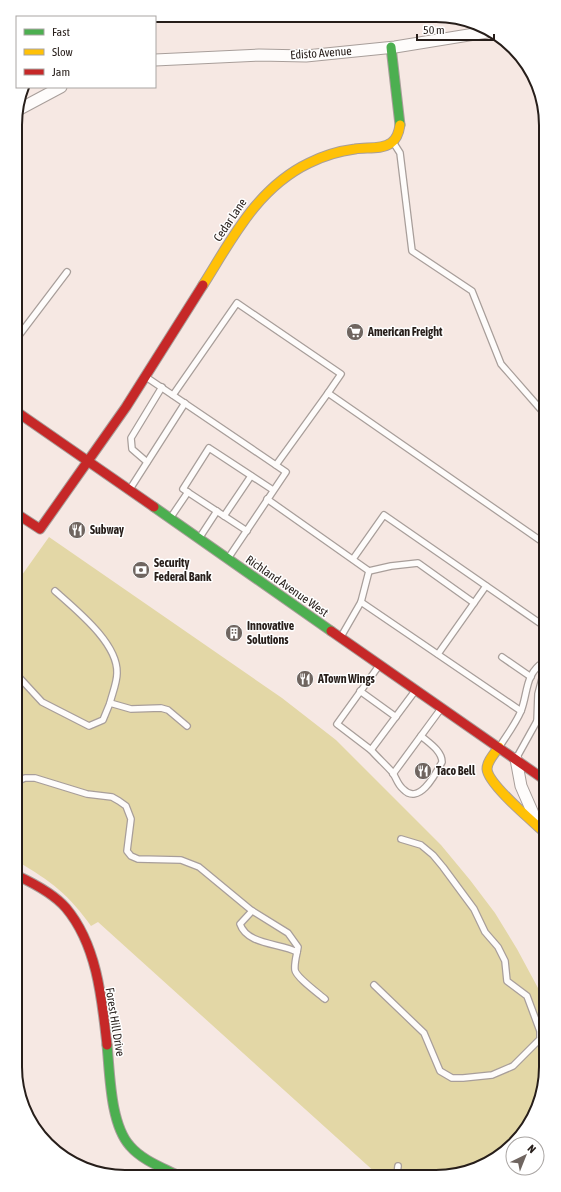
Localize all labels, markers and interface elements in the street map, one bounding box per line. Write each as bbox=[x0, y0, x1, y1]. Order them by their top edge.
legend bbox=[16, 16, 156, 88]
scale bar bbox=[417, 16, 494, 42]
text: 50 m bbox=[423, 23, 445, 37]
text: Fast bbox=[52, 25, 70, 39]
street label: Edisto Avenue bbox=[290, 44, 352, 62]
text: Slow bbox=[52, 45, 73, 59]
text: Jam bbox=[52, 65, 70, 79]
street label: Cedar Lane bbox=[211, 196, 249, 244]
supermarket icon: American Freight bbox=[345, 322, 365, 342]
place label: American Freight bbox=[367, 325, 443, 339]
restaurant icon: Subway bbox=[67, 520, 87, 540]
place label: Subway bbox=[90, 523, 124, 537]
street label: Richland Avenue West bbox=[243, 552, 331, 620]
place label: Security Federal Bank bbox=[154, 556, 212, 584]
bank icon: Security Federal Bank bbox=[131, 560, 151, 580]
place label: Innovative Solutions bbox=[247, 619, 295, 647]
building icon: Innovative Solutions bbox=[224, 623, 244, 643]
restaurant icon: ATown Wings bbox=[295, 669, 315, 689]
place label: ATown Wings bbox=[317, 672, 376, 686]
restaurant icon: Taco Bell bbox=[413, 761, 433, 781]
place label: Taco Bell bbox=[436, 764, 476, 778]
street label: Forest Hill Drive bbox=[103, 987, 127, 1057]
north arrow bbox=[505, 1136, 545, 1176]
text: N bbox=[525, 1142, 538, 1155]

